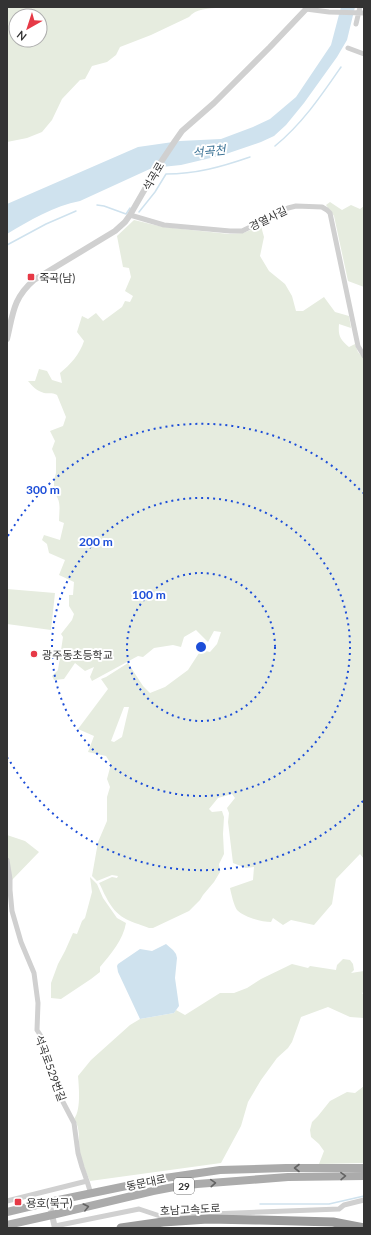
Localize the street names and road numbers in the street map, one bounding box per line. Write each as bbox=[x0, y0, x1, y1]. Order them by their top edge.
street label: 석곡로 bbox=[140, 160, 166, 192]
street label: 경열사길 bbox=[247, 203, 289, 233]
street label: 석곡로529번길 bbox=[33, 1033, 69, 1103]
street label: 동문대로 bbox=[125, 1171, 167, 1193]
road number: 29 bbox=[174, 1178, 194, 1194]
street label: 호남고속도로 bbox=[159, 1201, 221, 1217]

